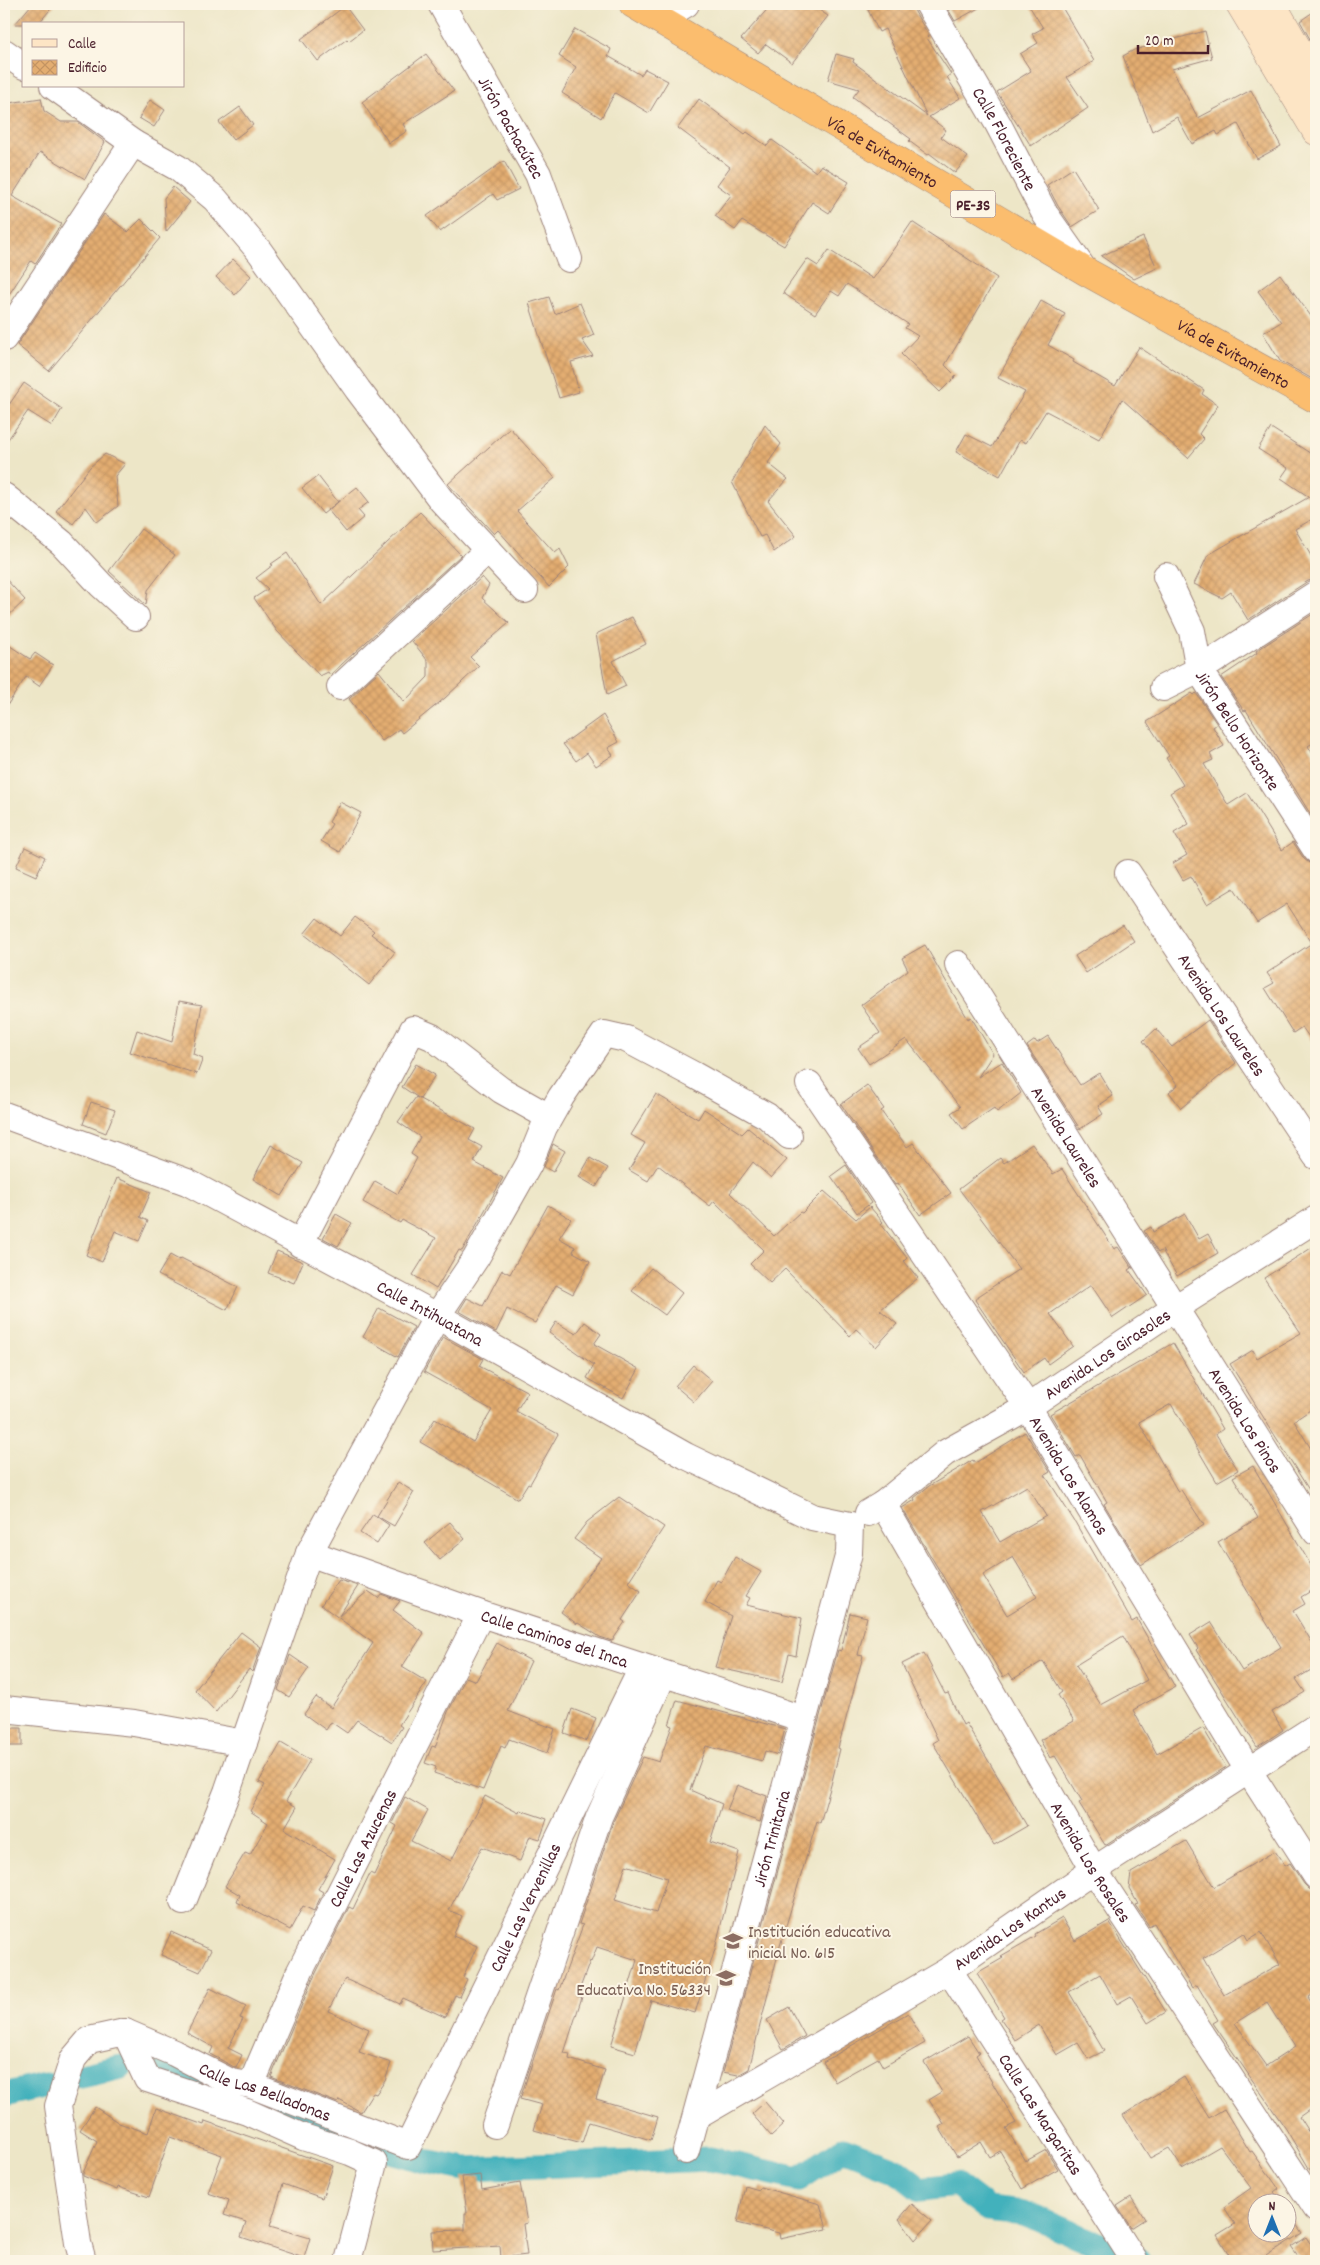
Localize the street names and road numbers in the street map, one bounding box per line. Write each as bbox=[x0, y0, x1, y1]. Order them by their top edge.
street label: Jirón Pachacútec bbox=[470, 73, 548, 184]
street label: Calle Floreciente bbox=[964, 83, 1041, 196]
street label: Vía de Evitamiento bbox=[821, 111, 942, 196]
road number: PE-3S bbox=[950, 190, 996, 218]
street label: Vía de Evitamiento bbox=[1171, 314, 1294, 397]
street label: Jirón Bello Horizonte bbox=[1187, 666, 1284, 797]
street label: Avenida Los Laureles bbox=[1170, 950, 1270, 1082]
street label: Avenida Laureles bbox=[1023, 1082, 1106, 1194]
street label: Calle Intihuatana bbox=[371, 1276, 487, 1355]
street label: Avenida Los Girasoles bbox=[1040, 1304, 1177, 1408]
street label: Avenida Los Pinos bbox=[1201, 1364, 1286, 1479]
street label: Avenida Los Alamos bbox=[1021, 1412, 1113, 1541]
street label: Calle Caminos del Inca bbox=[477, 1605, 631, 1676]
street label: Calle Las Azucenas bbox=[324, 1786, 405, 1913]
street label: Jirón Trinitaria bbox=[748, 1787, 799, 1890]
street label: Avenida Los Rosales bbox=[1042, 1798, 1135, 1929]
street label: Calle Las Vervenillas bbox=[485, 1840, 569, 1977]
street label: Avenida Los Kantus bbox=[949, 1883, 1072, 1978]
street label: Calle Las Margaritas bbox=[991, 2050, 1087, 2181]
street label: Calle Las Belladonas bbox=[194, 2057, 334, 2130]

